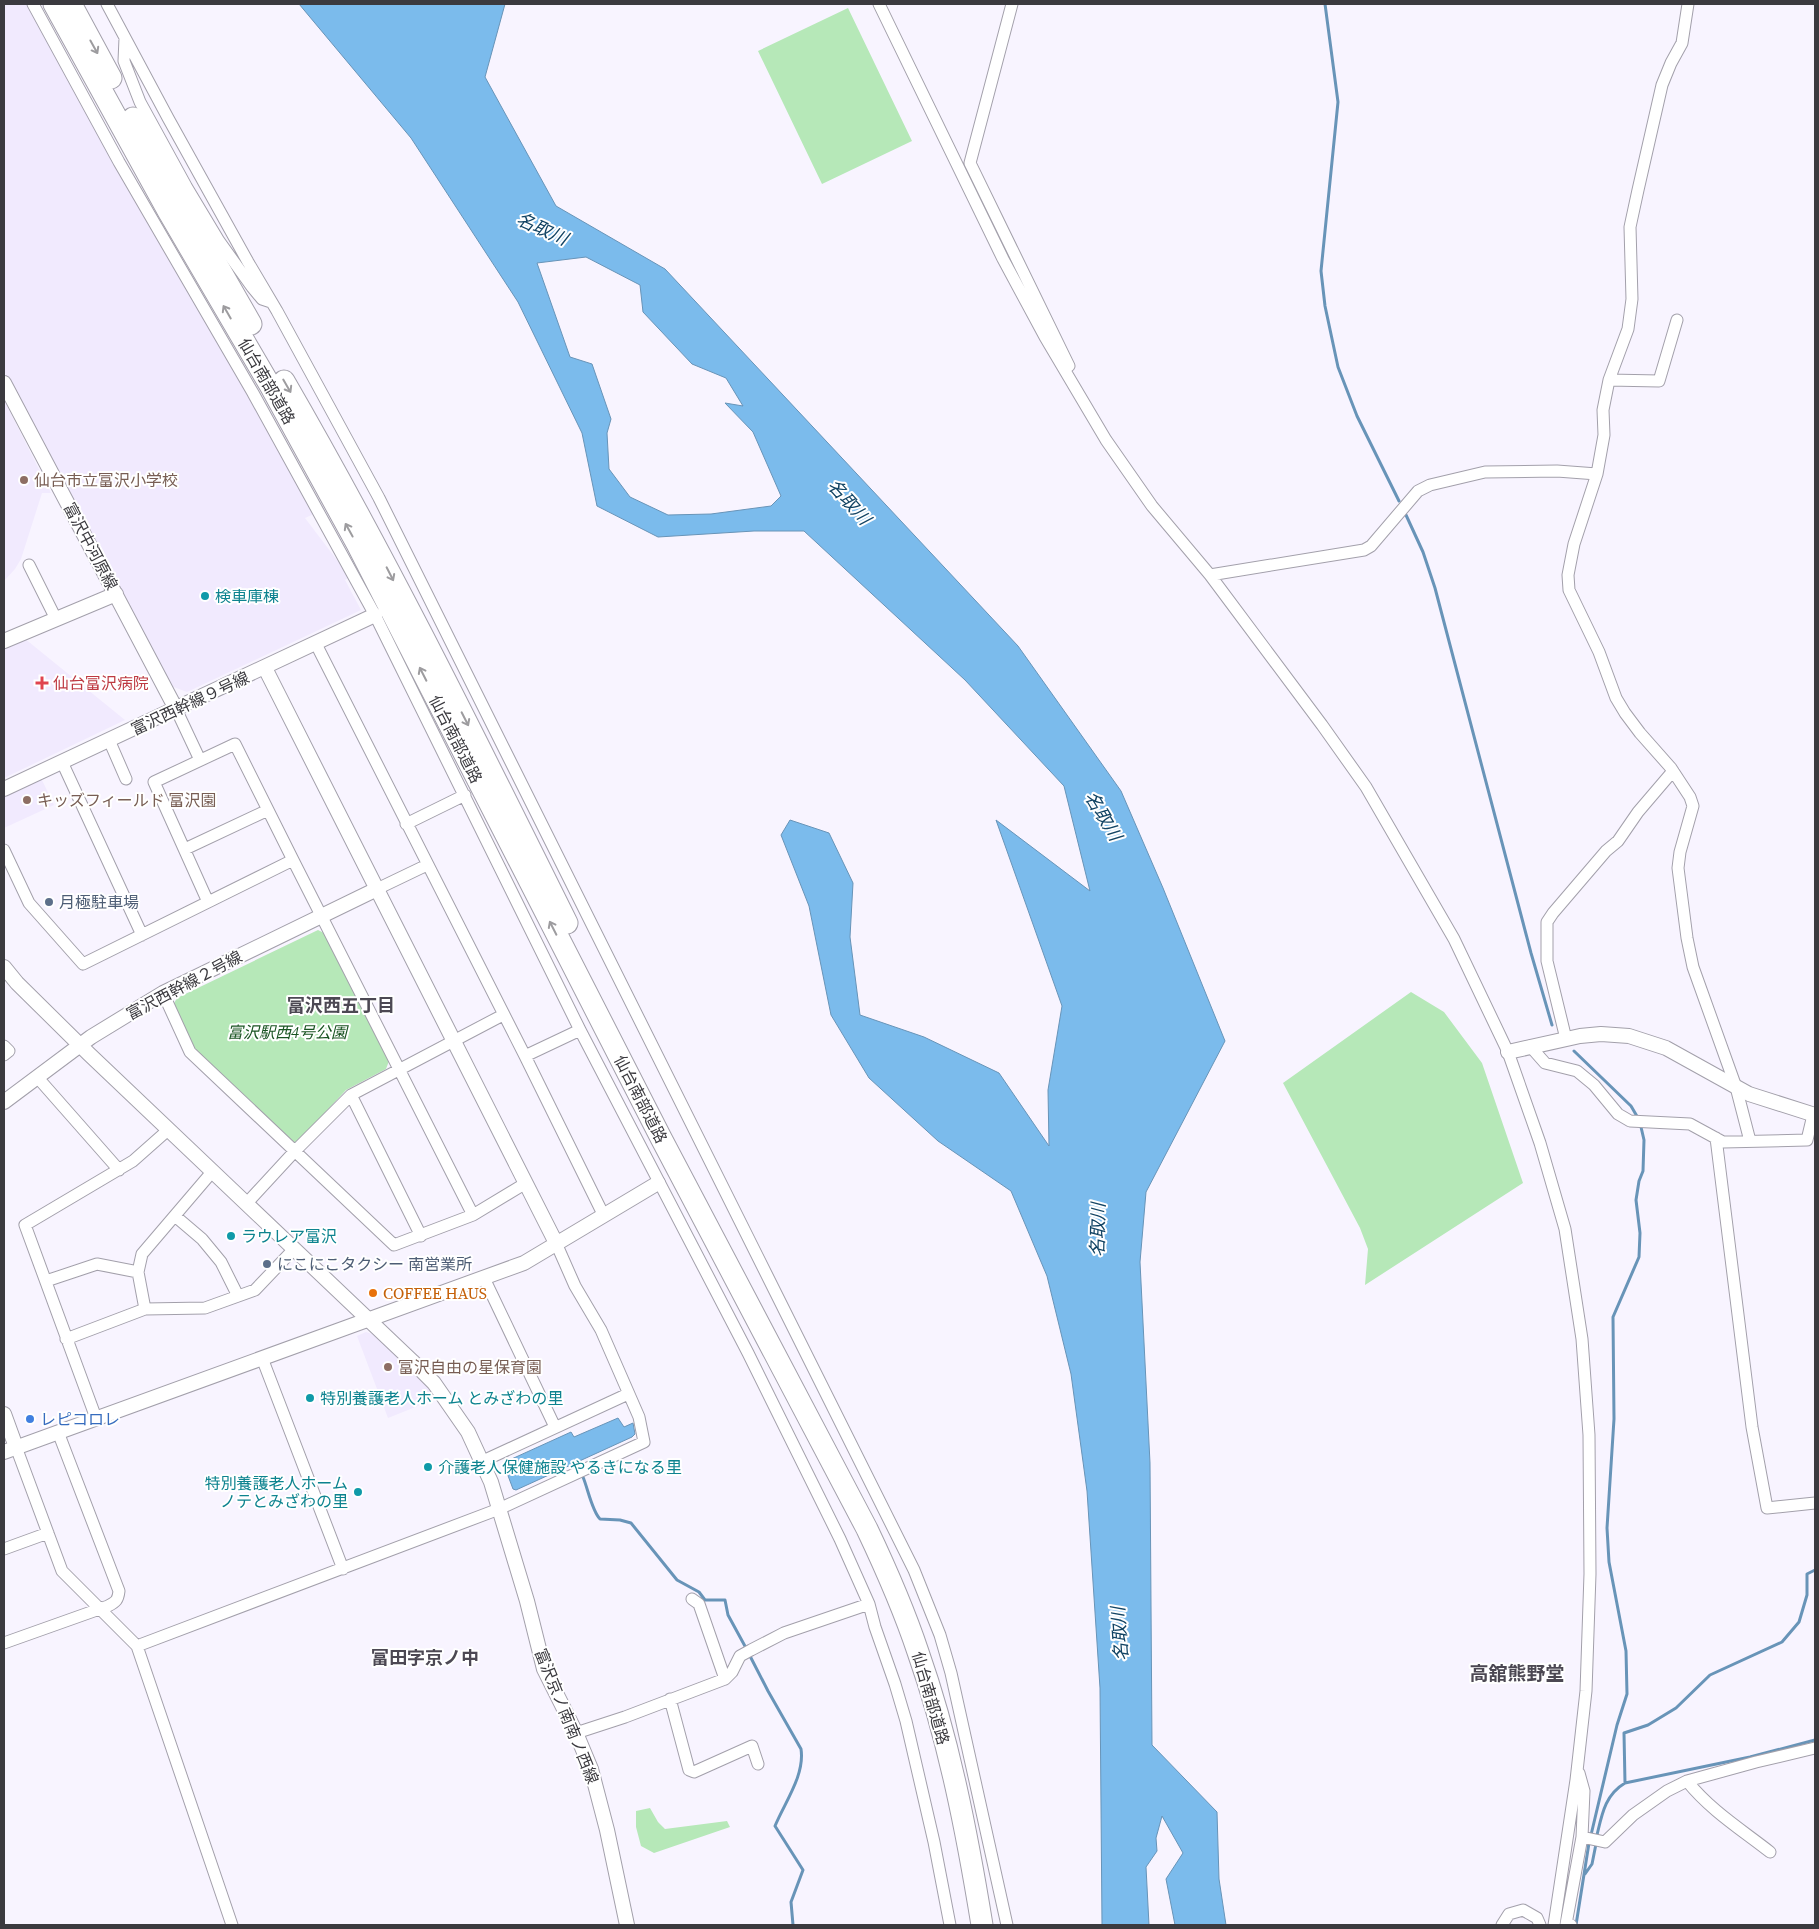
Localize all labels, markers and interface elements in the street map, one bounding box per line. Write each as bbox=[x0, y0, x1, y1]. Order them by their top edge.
one-way arrow bbox=[89, 39, 99, 54]
water label: 名取川 bbox=[512, 206, 574, 252]
one-way arrow bbox=[221, 305, 231, 319]
street label: 仙台南部道路 bbox=[233, 334, 301, 428]
one-way arrow bbox=[282, 378, 292, 392]
place label: 仙台市立富沢小学校 bbox=[34, 469, 178, 491]
water label: 名取川 bbox=[822, 473, 878, 532]
marker: 仙台市立富沢小学校 bbox=[18, 474, 30, 486]
street label: 富沢中河原線 bbox=[59, 498, 123, 594]
one-way arrow bbox=[344, 523, 354, 537]
one-way arrow bbox=[386, 566, 395, 581]
place label: 検車庫棟 bbox=[215, 585, 279, 607]
marker: 検車庫棟 bbox=[199, 590, 211, 602]
street label: 富沢西幹線９号線 bbox=[127, 666, 253, 740]
one-way arrow bbox=[418, 667, 427, 682]
place label: 仙台富沢病院 bbox=[53, 672, 149, 694]
marker: 仙台富沢病院 bbox=[35, 676, 49, 690]
street label: 仙台南部道路 bbox=[424, 691, 488, 787]
one-way arrow bbox=[460, 711, 470, 726]
water label: 名取川 bbox=[1079, 786, 1129, 847]
place label: キッズフィールド 富沢園 bbox=[37, 789, 216, 811]
marker: キッズフィールド 富沢園 bbox=[21, 794, 33, 806]
place label: 月極駐車場 bbox=[59, 891, 139, 913]
marker: 月極駐車場 bbox=[43, 896, 55, 908]
one-way arrow bbox=[548, 921, 557, 936]
street label: 富沢西幹線２号線 bbox=[122, 945, 246, 1025]
district label: 富沢西五丁目 bbox=[287, 993, 395, 1018]
park label: 富沢駅西4号公園 bbox=[227, 1021, 349, 1043]
street label: 仙台南部道路 bbox=[609, 1051, 673, 1147]
water label: 名取川 bbox=[1085, 1201, 1111, 1257]
place label: ラウレア富沢 bbox=[241, 1225, 337, 1247]
marker: ラウレア富沢 bbox=[225, 1230, 237, 1242]
place label: にこにこタクシー 南営業所 bbox=[277, 1253, 472, 1275]
marker: にこにこタクシー 南営業所 bbox=[261, 1258, 273, 1270]
place label: COFFEE HAUS bbox=[383, 1282, 487, 1304]
marker: COFFEE HAUS bbox=[367, 1287, 379, 1299]
place label: 富沢自由の星保育園 bbox=[398, 1356, 542, 1378]
marker: 富沢自由の星保育園 bbox=[382, 1361, 394, 1373]
place label: 特別養護老人ホーム とみざわの里 bbox=[320, 1387, 563, 1409]
marker: 特別養護老人ホーム とみざわの里 bbox=[304, 1392, 316, 1404]
place label: レピコロレ bbox=[40, 1408, 120, 1430]
marker: レピコロレ bbox=[24, 1413, 36, 1425]
place label: 介護老人保健施設 やるきになる里 bbox=[438, 1456, 682, 1478]
marker: 介護老人保健施設 やるきになる里 bbox=[422, 1461, 434, 1473]
place label: 特別養護老人ホーム ノテとみざわの里 bbox=[204, 1472, 348, 1512]
marker: 特別養護老人ホーム ノテとみざわの里 bbox=[352, 1486, 364, 1498]
water label: 名取川 bbox=[1105, 1604, 1134, 1662]
district label: 富田字京ノ中 bbox=[371, 1645, 479, 1670]
street label: 富沢京ノ南南ノ西線 bbox=[530, 1645, 604, 1787]
street label: 仙台南部道路 bbox=[907, 1649, 955, 1747]
district label: 高舘熊野堂 bbox=[1469, 1660, 1565, 1686]

